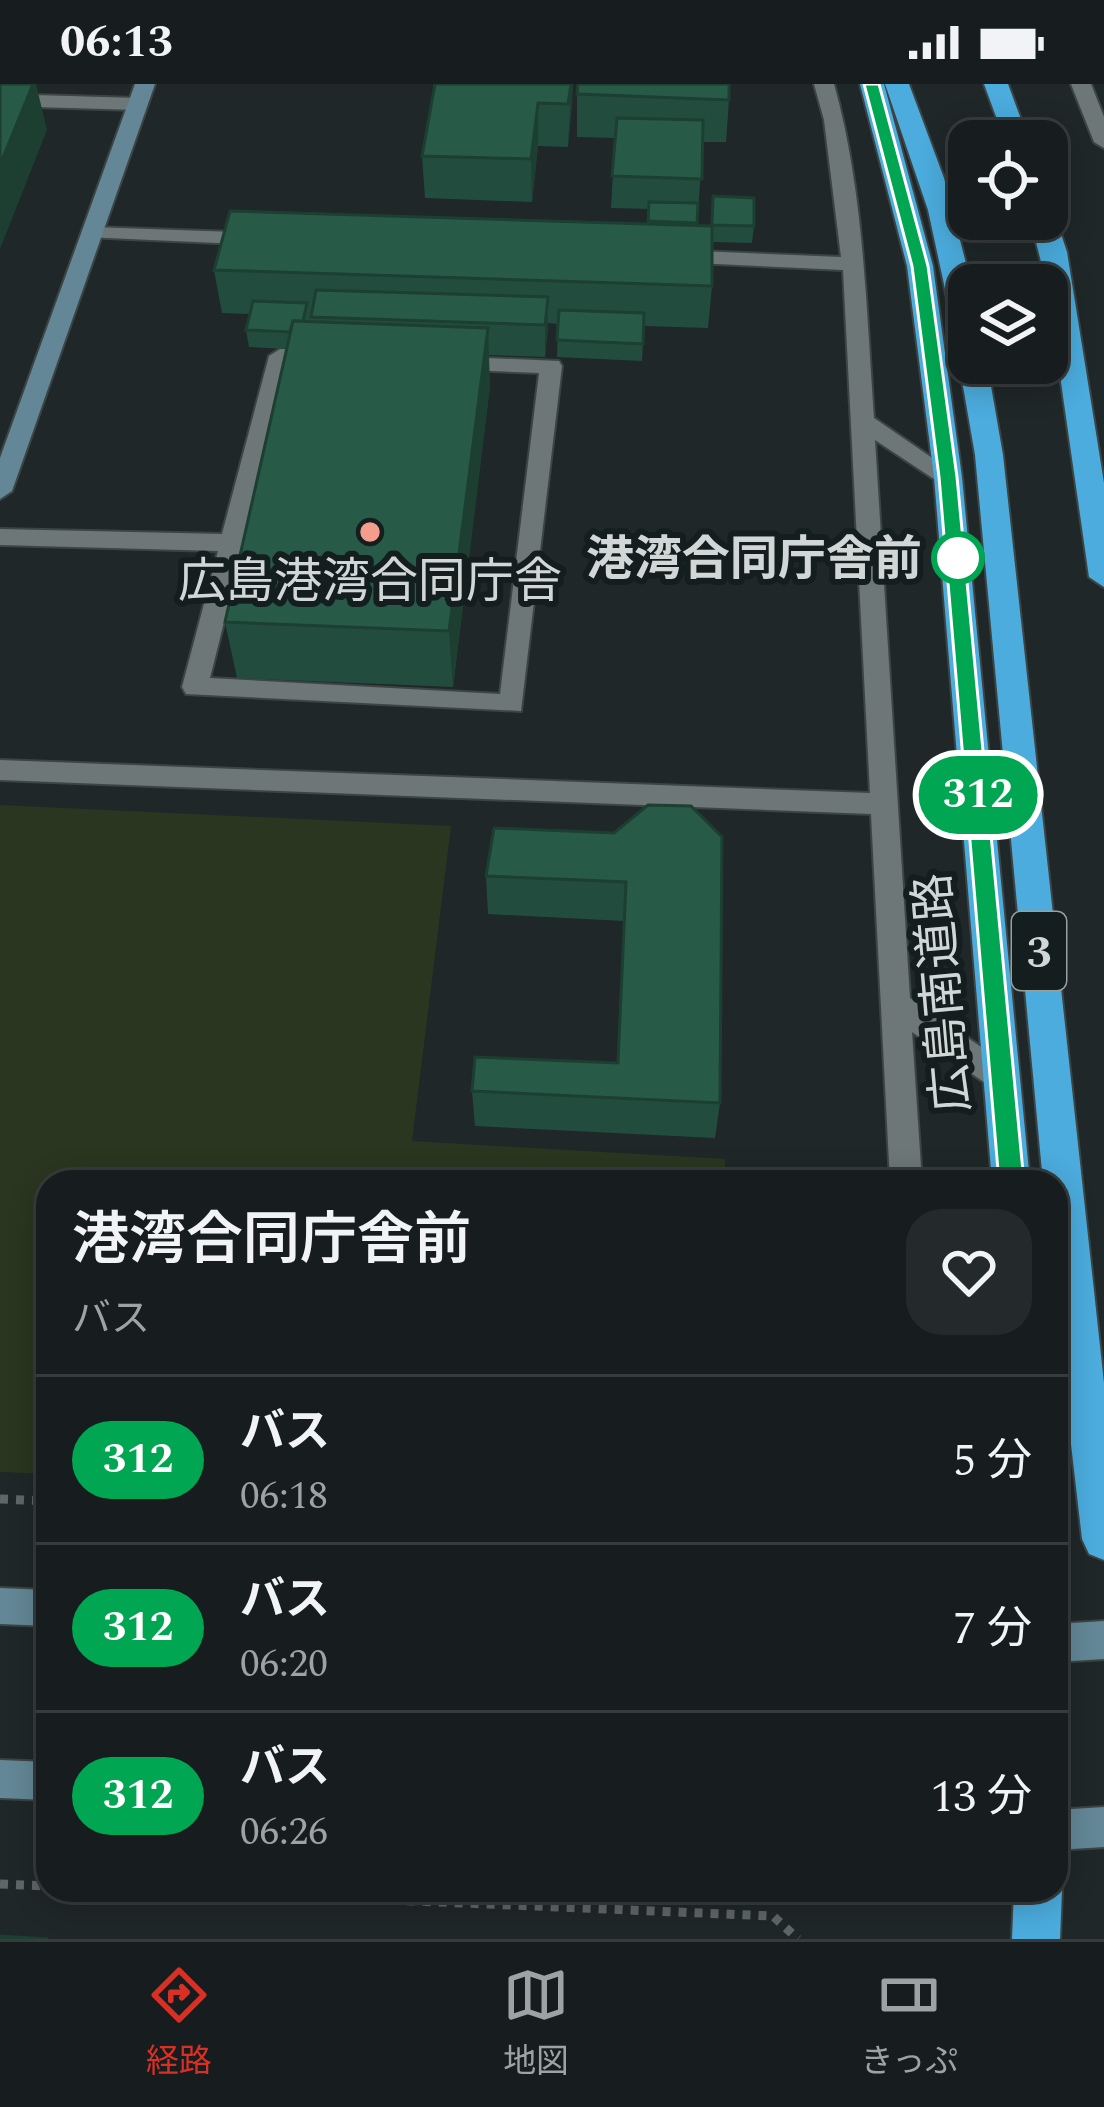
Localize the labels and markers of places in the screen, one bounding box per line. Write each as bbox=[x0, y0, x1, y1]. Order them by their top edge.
marker: 広島港湾合同庁舎 bbox=[357, 519, 383, 545]
place label: 港湾合同庁舎前 bbox=[586, 524, 922, 597]
marker: 港湾合同庁舎前 bbox=[933, 533, 983, 583]
place label: 広島港湾合同庁舎 bbox=[178, 546, 562, 619]

